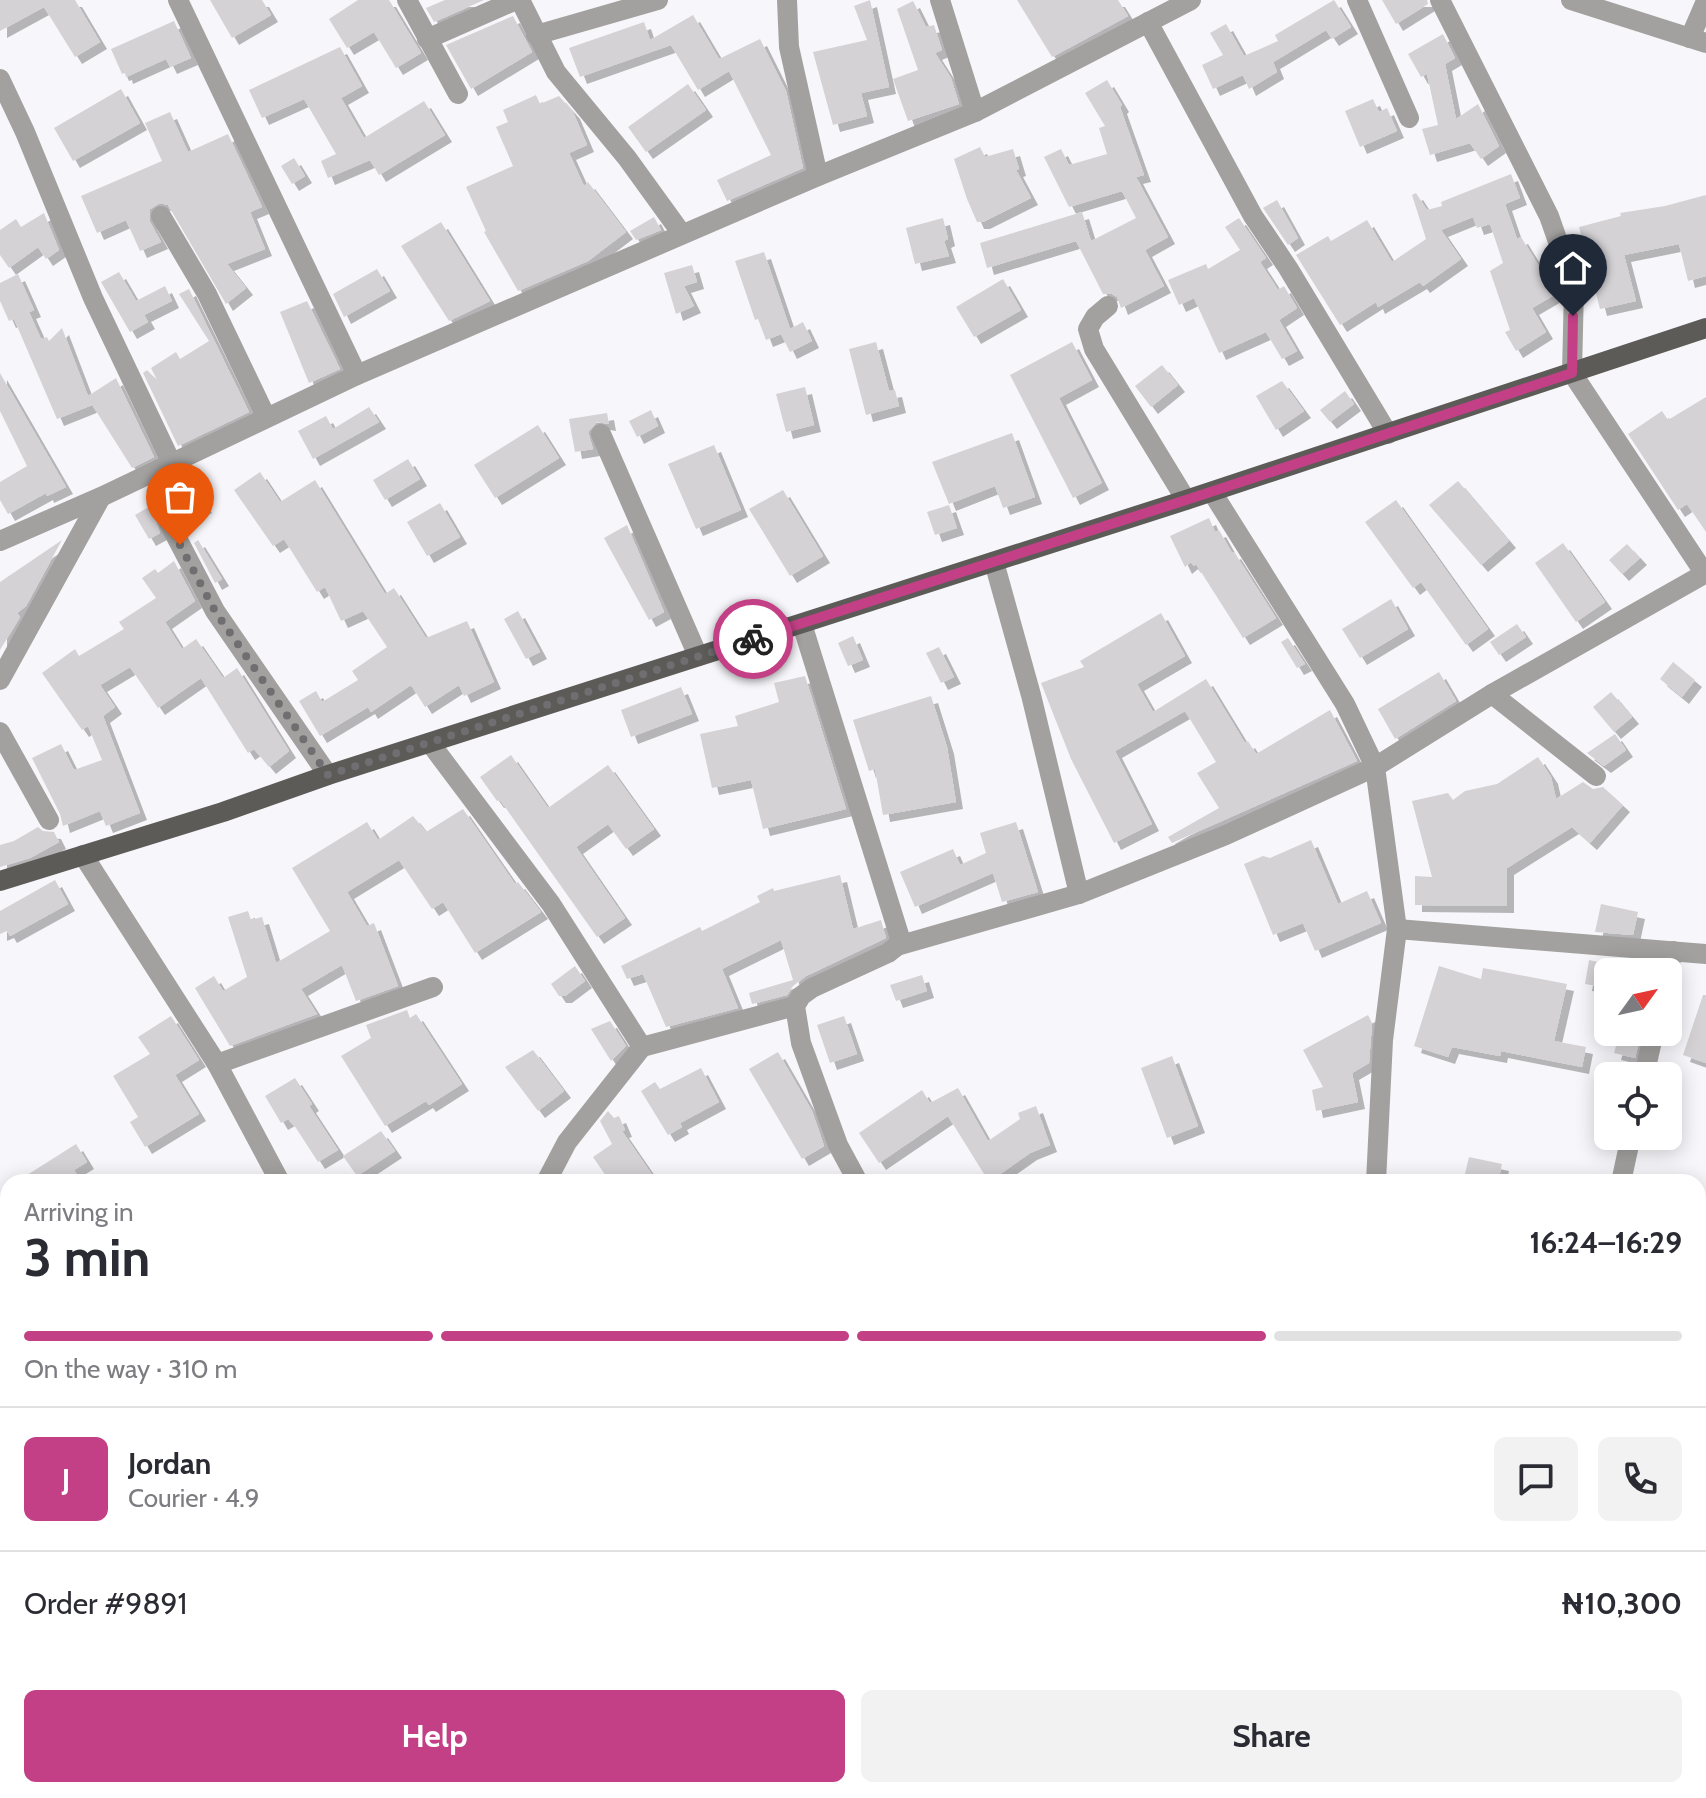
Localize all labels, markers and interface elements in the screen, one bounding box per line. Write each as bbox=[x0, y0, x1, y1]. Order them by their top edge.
pin bbox=[1539, 234, 1607, 316]
icon: home bbox=[1551, 246, 1595, 290]
pin bbox=[146, 463, 214, 545]
icon: bag bbox=[158, 475, 202, 519]
courier bbox=[713, 599, 793, 679]
icon: bike bbox=[731, 617, 775, 661]
north arrow bbox=[1594, 958, 1682, 1046]
map controls bbox=[1594, 958, 1682, 1150]
button: locate bbox=[1594, 1062, 1682, 1150]
text: Arriving in bbox=[24, 1196, 134, 1228]
text: 16:24–16:29 bbox=[1529, 1224, 1682, 1261]
text: 3 min bbox=[24, 1226, 150, 1289]
text: On the way · 310 m bbox=[24, 1353, 237, 1385]
button: chat bbox=[1494, 1437, 1578, 1521]
button: phone bbox=[1598, 1437, 1682, 1521]
text: Jordan bbox=[128, 1445, 211, 1482]
text: J bbox=[62, 1461, 70, 1498]
text: Courier · 4.9 bbox=[128, 1482, 260, 1514]
text: Order #9891 bbox=[24, 1585, 187, 1622]
text: ₦10,300 bbox=[1560, 1585, 1682, 1622]
button: Help bbox=[24, 1690, 845, 1782]
button: Share bbox=[861, 1690, 1682, 1782]

